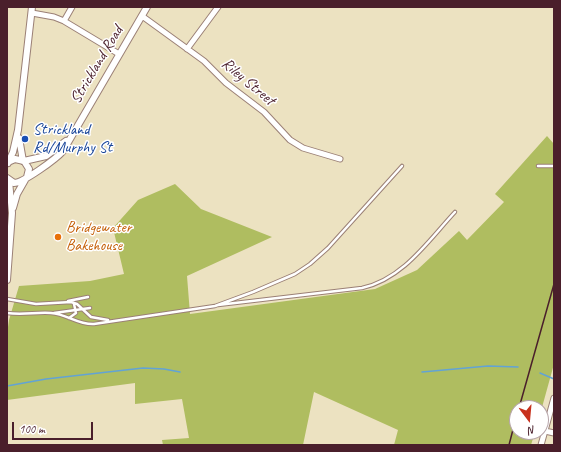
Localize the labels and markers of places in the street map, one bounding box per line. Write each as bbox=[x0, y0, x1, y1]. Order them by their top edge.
place label: Strickland Rd/Murphy St bbox=[33, 120, 112, 158]
marker: Strickland Rd/Murphy St bbox=[20, 134, 30, 144]
place label: Bridgewater Bakehouse bbox=[66, 218, 131, 256]
marker: Bridgewater Bakehouse bbox=[53, 232, 63, 242]

